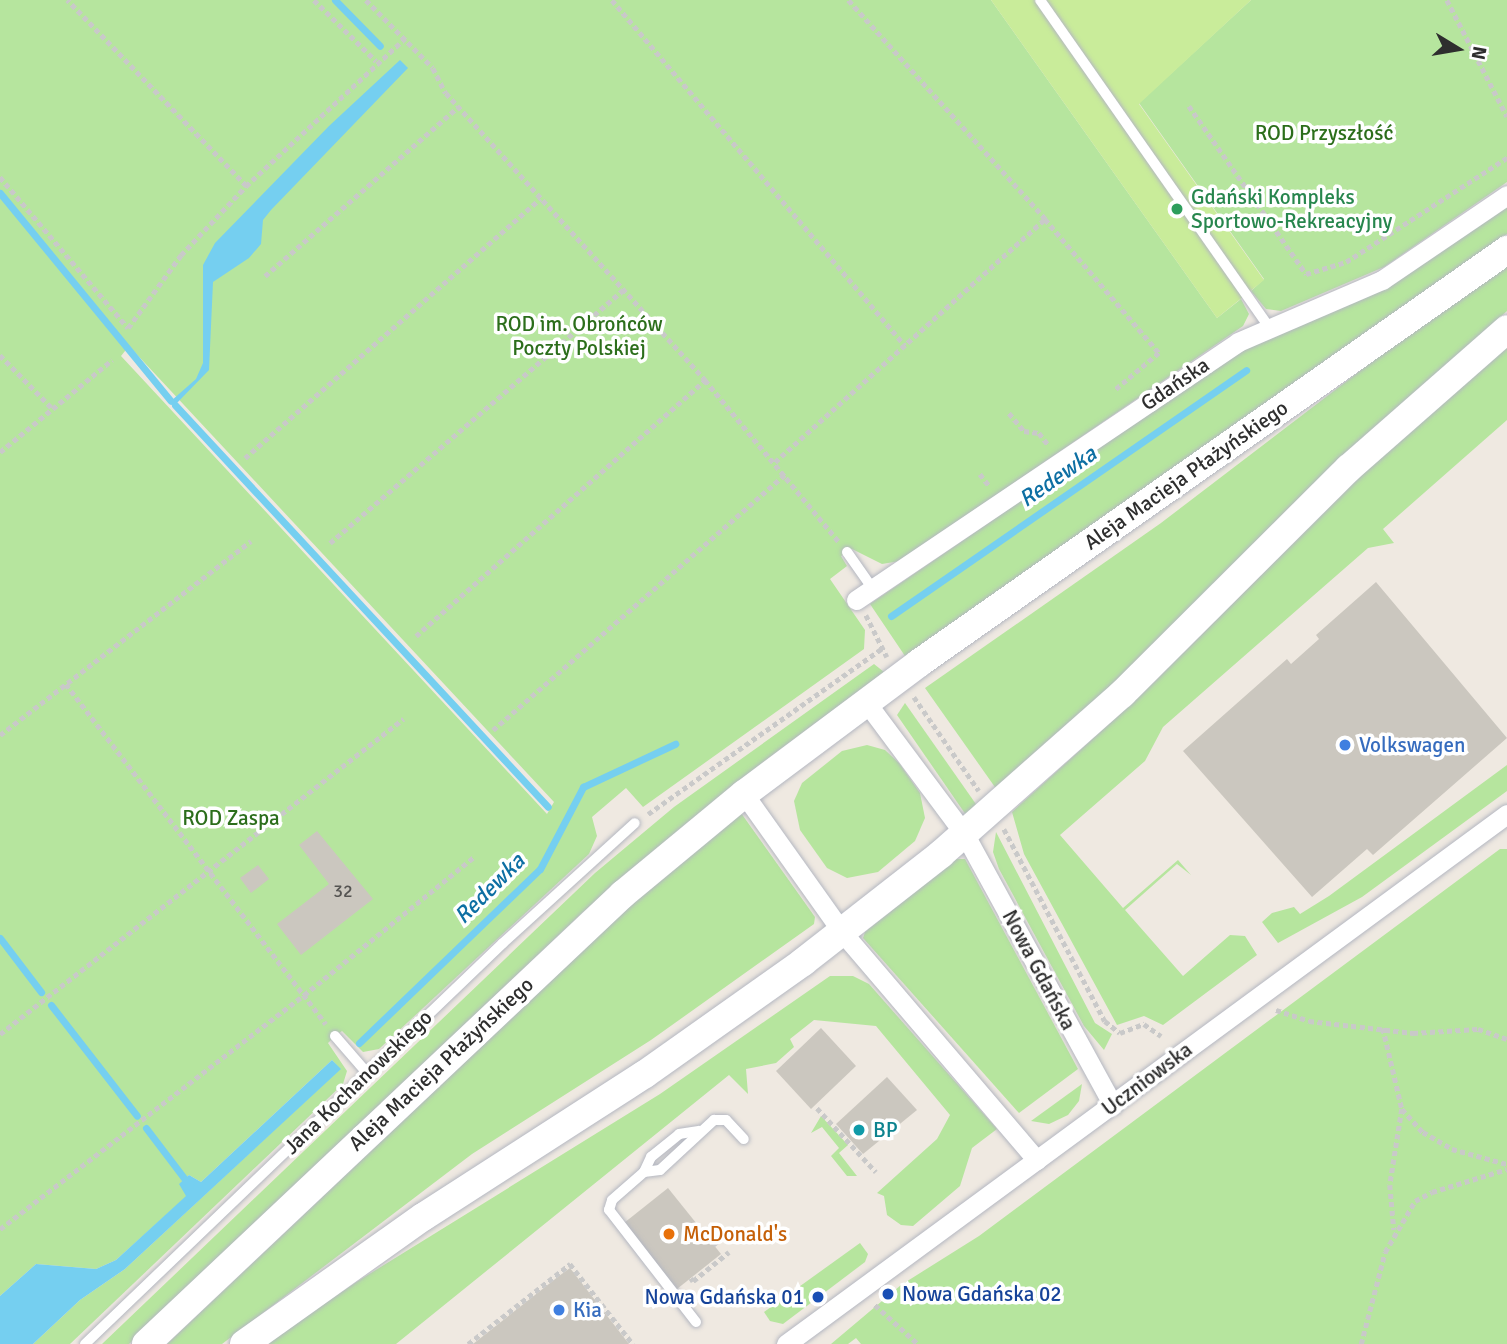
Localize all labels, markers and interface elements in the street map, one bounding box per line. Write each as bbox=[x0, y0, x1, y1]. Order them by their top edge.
north arrow bbox=[1423, 14, 1493, 84]
text: N bbox=[1466, 44, 1492, 62]
park label: ROD Przyszłość bbox=[1255, 120, 1393, 146]
place label: Gdański Kompleks Sportowo-Rekreacyjny bbox=[1191, 184, 1392, 234]
marker: Gdański Kompleks Sportowo-Rekreacyjny bbox=[1169, 201, 1185, 217]
park label: ROD im. Obrońców Poczty Polskiej bbox=[495, 311, 663, 361]
street label: Gdańska bbox=[1136, 352, 1214, 416]
street label: Aleja Macieja Płażyńskiego bbox=[1079, 395, 1293, 555]
water label: Redewka bbox=[1014, 440, 1102, 514]
place label: Volkswagen bbox=[1359, 732, 1465, 758]
marker: Volkswagen bbox=[1337, 737, 1353, 753]
park label: ROD Zaspa bbox=[182, 805, 280, 831]
water label: Redewka bbox=[449, 848, 531, 930]
house number: 32 bbox=[333, 880, 353, 902]
street label: Nowa Gdańska bbox=[997, 906, 1081, 1034]
street label: Aleja Macieja Płażyńskiego bbox=[343, 972, 539, 1156]
street label: Jana Kochanowskiego bbox=[279, 1005, 437, 1159]
street label: Uczniowska bbox=[1097, 1037, 1197, 1121]
place label: BP bbox=[873, 1117, 898, 1143]
marker: BP bbox=[851, 1122, 867, 1138]
place label: McDonald's bbox=[683, 1221, 787, 1247]
marker: McDonald's bbox=[661, 1226, 677, 1242]
place label: Nowa Gdańska 02 bbox=[902, 1281, 1062, 1307]
place label: Nowa Gdańska 01 bbox=[644, 1284, 804, 1310]
marker: Nowa Gdańska 02 bbox=[880, 1286, 896, 1302]
marker: Nowa Gdańska 01 bbox=[810, 1289, 826, 1305]
place label: Kia bbox=[573, 1297, 602, 1323]
marker: Kia bbox=[551, 1302, 567, 1318]

